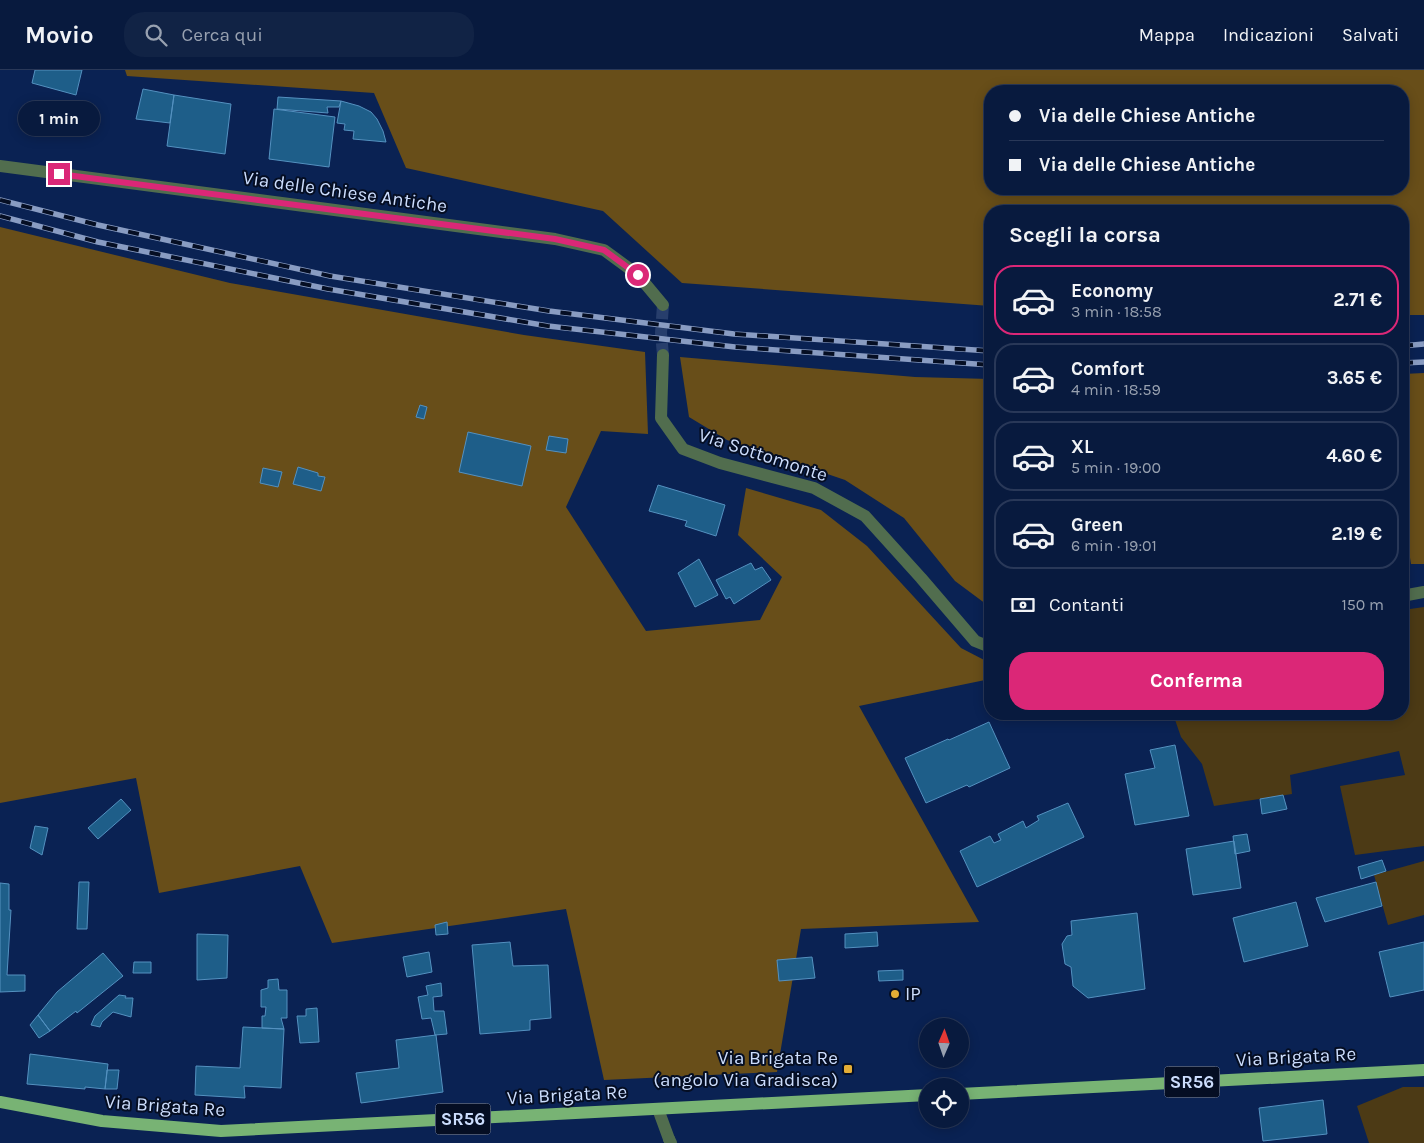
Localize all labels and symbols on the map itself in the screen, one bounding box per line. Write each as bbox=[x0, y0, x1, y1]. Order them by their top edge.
callout: 1 min bbox=[18, 102, 100, 136]
route end bbox=[48, 163, 70, 185]
street label: Via delle Chiese Antiche bbox=[241, 167, 449, 217]
route start bbox=[627, 264, 649, 286]
street label: Via Sottomonte bbox=[696, 424, 830, 486]
place label: IP bbox=[905, 983, 921, 1005]
marker: IP bbox=[889, 988, 901, 1000]
north arrow bbox=[919, 1018, 969, 1068]
street label: Via Brigata Re bbox=[1235, 1043, 1357, 1071]
place label: Via Brigata Re (angolo Via Gradisca) bbox=[653, 1047, 838, 1091]
marker: Via Brigata Re (angolo Via Gradisca) bbox=[842, 1063, 854, 1075]
road number: SR56 bbox=[1164, 1066, 1220, 1098]
street label: Via Brigata Re bbox=[506, 1081, 628, 1109]
street label: Via Brigata Re bbox=[104, 1091, 226, 1121]
road number: SR56 bbox=[436, 1104, 490, 1134]

